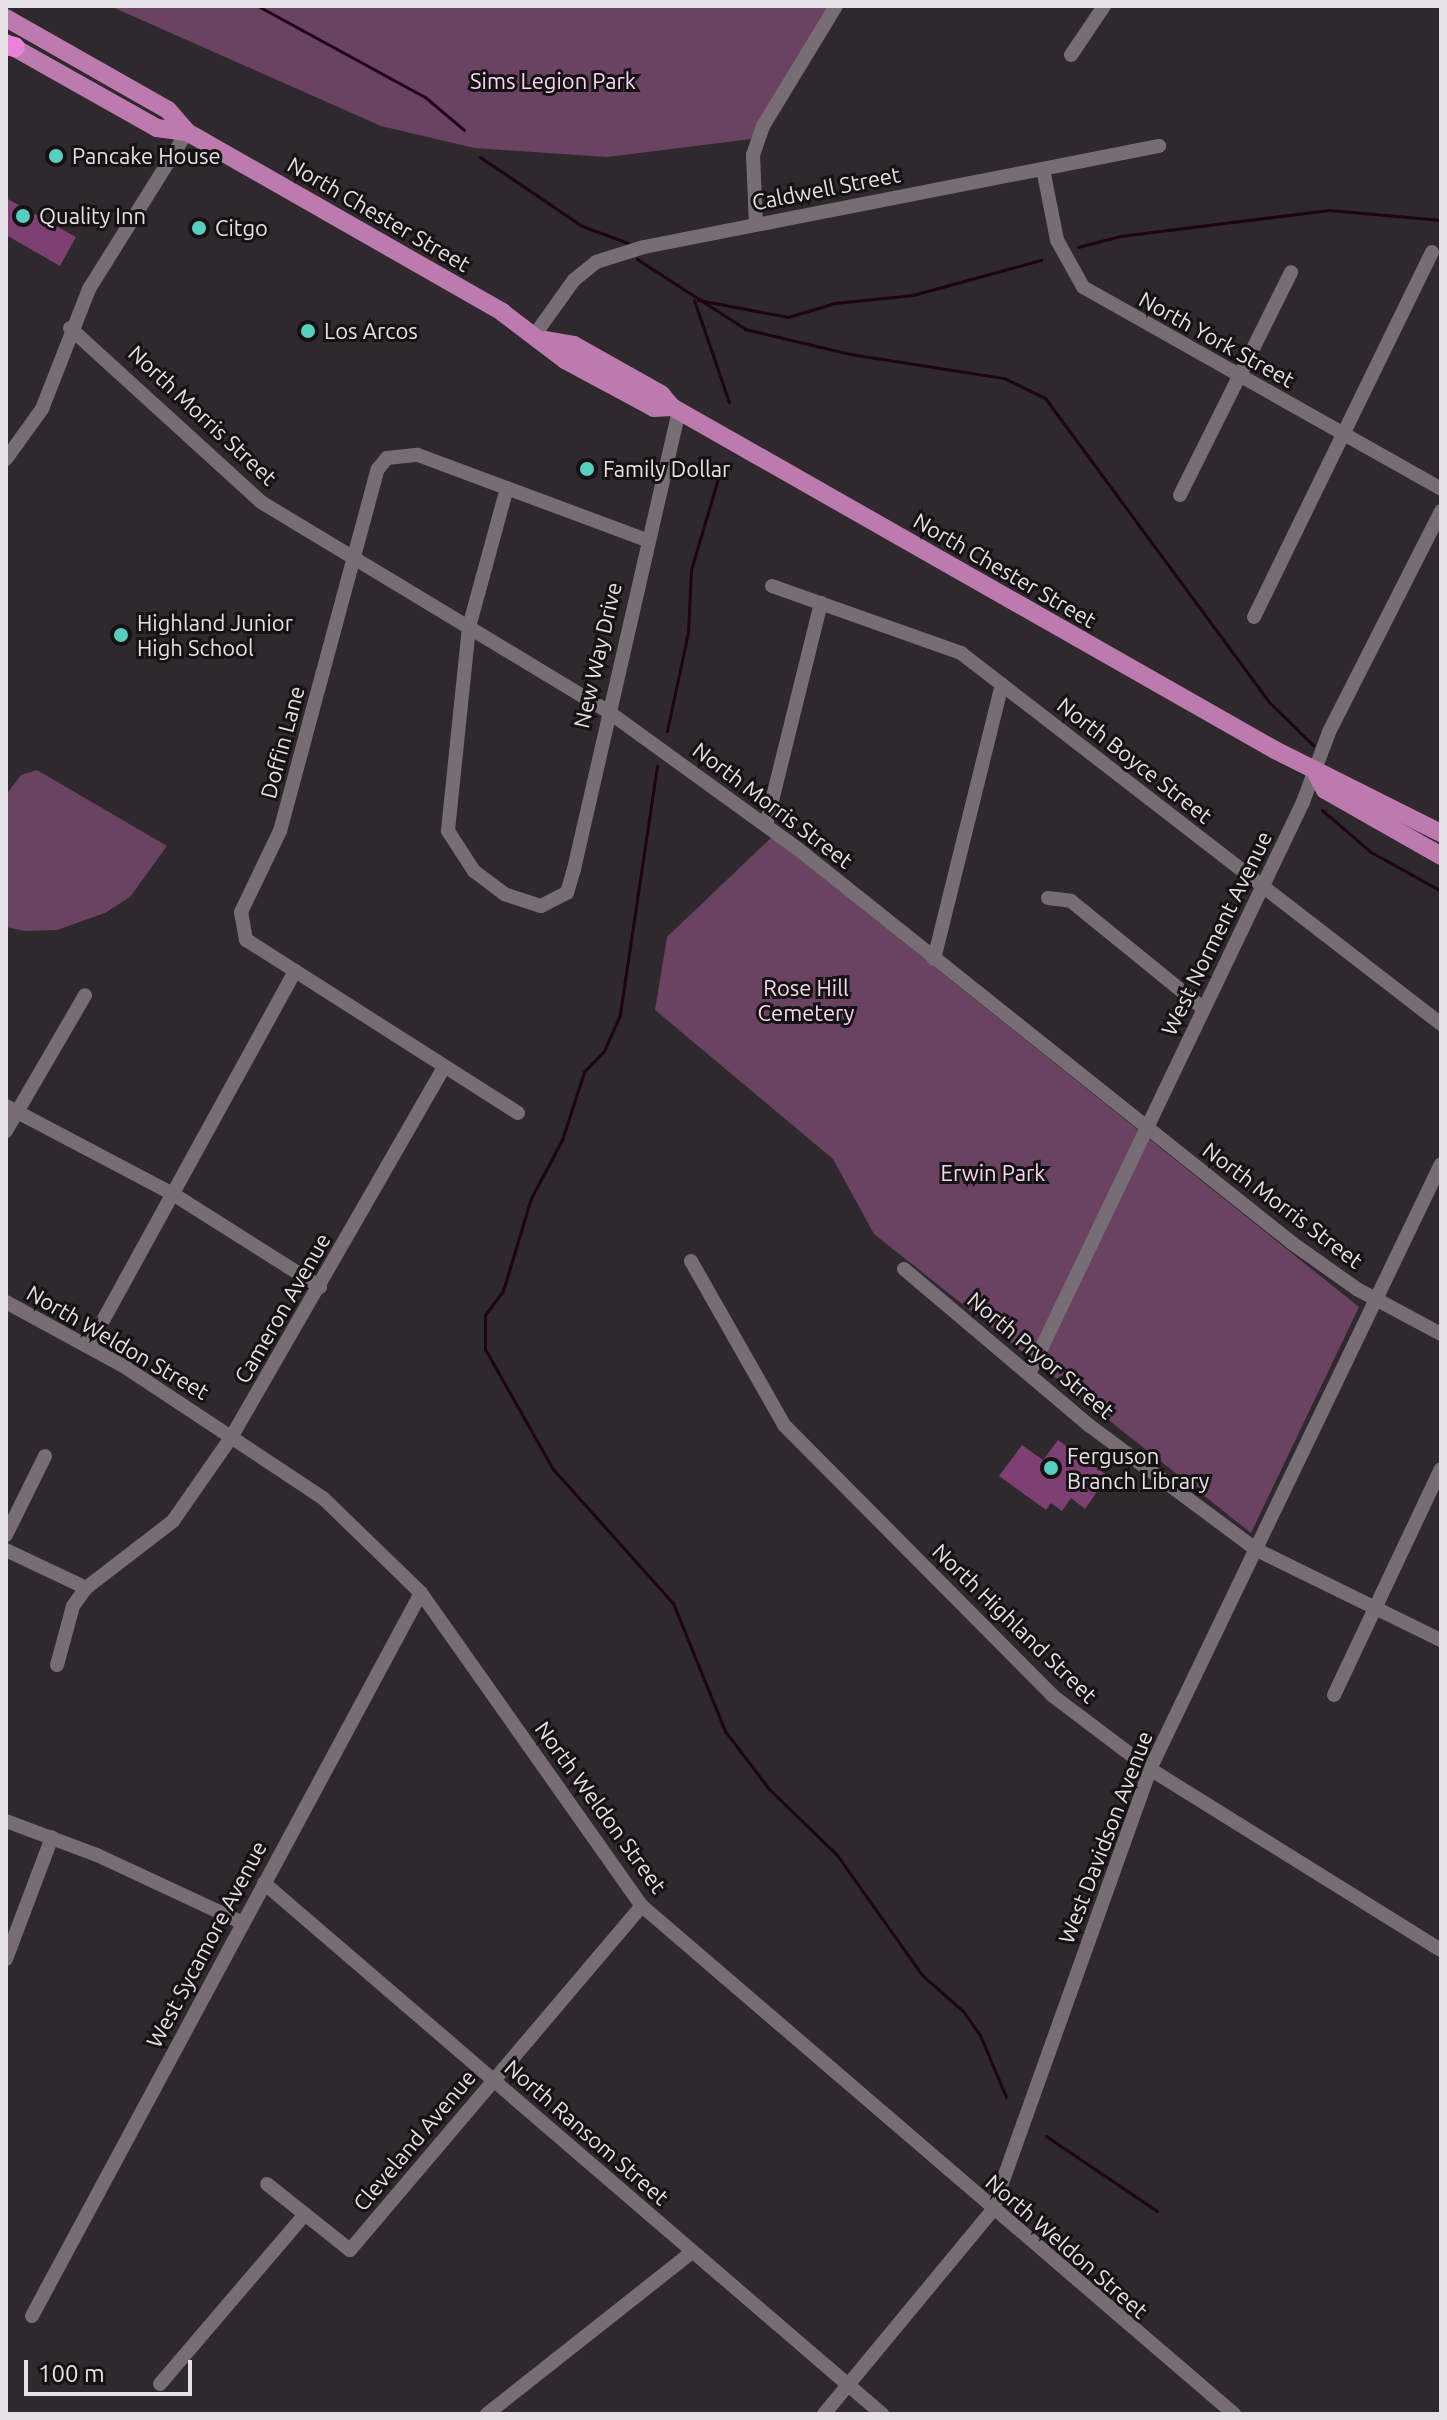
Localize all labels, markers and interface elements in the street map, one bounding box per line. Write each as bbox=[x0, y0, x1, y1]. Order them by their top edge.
park label: Sims Legion Park bbox=[470, 68, 636, 94]
place label: Pancake House bbox=[72, 143, 221, 169]
marker: Pancake House bbox=[47, 147, 65, 165]
street label: North Chester Street bbox=[283, 151, 475, 277]
street label: Caldwell Street bbox=[750, 161, 902, 215]
place label: Quality Inn bbox=[39, 203, 146, 229]
marker: Quality Inn bbox=[14, 207, 32, 225]
place label: Citgo bbox=[215, 215, 268, 241]
marker: Citgo bbox=[190, 219, 208, 237]
street label: North York Street bbox=[1135, 285, 1299, 393]
place label: Los Arcos bbox=[324, 318, 418, 344]
marker: Los Arcos bbox=[299, 322, 317, 340]
street label: North Morris Street bbox=[123, 339, 283, 491]
place label: Family Dollar bbox=[603, 456, 730, 482]
marker: Family Dollar bbox=[578, 460, 596, 478]
street label: North Chester Street bbox=[909, 507, 1101, 633]
street label: New Way Drive bbox=[567, 580, 627, 730]
place label: Highland Junior High School bbox=[137, 609, 293, 660]
marker: Highland Junior High School bbox=[112, 626, 130, 644]
street label: Doffin Lane bbox=[254, 683, 310, 801]
street label: North Boyce Street bbox=[1052, 691, 1218, 829]
street label: North Morris Street bbox=[688, 736, 858, 874]
street label: West Norment Avenue bbox=[1155, 827, 1277, 1039]
park label: Rose Hill Cemetery bbox=[758, 974, 854, 1026]
street label: North Morris Street bbox=[1198, 1136, 1368, 1274]
park label: Erwin Park bbox=[941, 1160, 1045, 1186]
street label: Cameron Avenue bbox=[228, 1228, 336, 1388]
street label: North Weldon Street bbox=[22, 1279, 214, 1405]
street label: North Pryor Street bbox=[962, 1286, 1120, 1424]
place label: Ferguson Branch Library bbox=[1067, 1442, 1209, 1494]
marker: Ferguson Branch Library bbox=[1042, 1459, 1060, 1477]
street label: North Highland Street bbox=[927, 1538, 1103, 1708]
street label: North Weldon Street bbox=[530, 1716, 672, 1898]
street label: West Davidson Avenue bbox=[1052, 1727, 1158, 1947]
street label: West Sycamore Avenue bbox=[140, 1836, 272, 2052]
street label: North Ransom Street bbox=[500, 2054, 674, 2210]
street label: Cleveland Avenue bbox=[347, 2064, 481, 2216]
street label: North Weldon Street bbox=[981, 2169, 1153, 2323]
scale bar bbox=[28, 2344, 196, 2394]
text: 100 m bbox=[38, 2360, 105, 2387]

